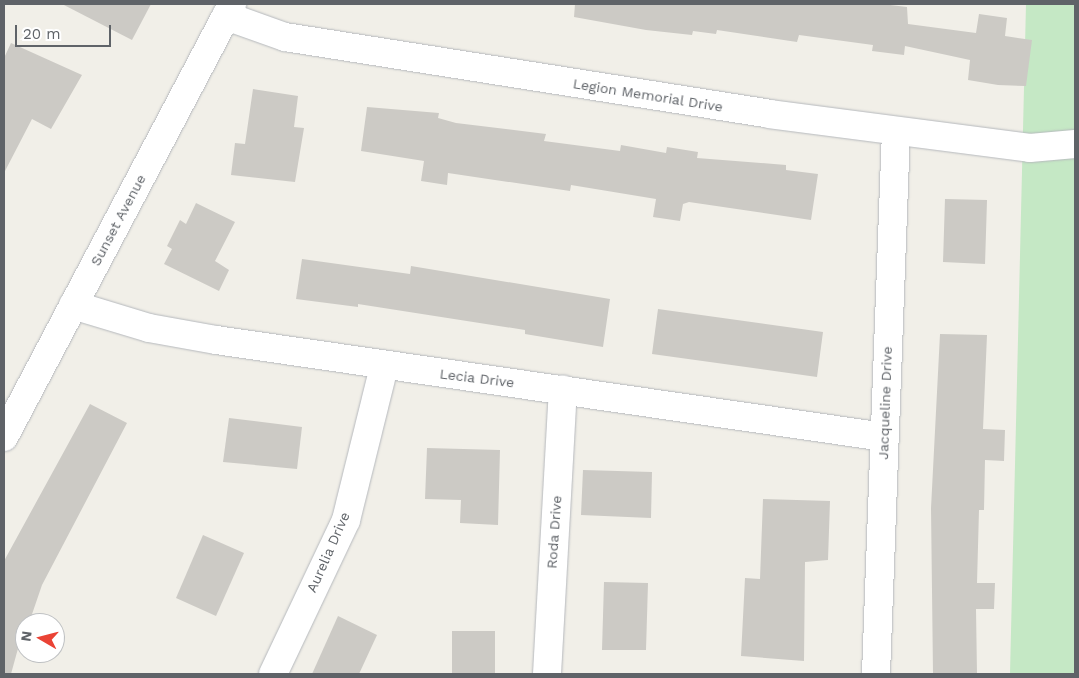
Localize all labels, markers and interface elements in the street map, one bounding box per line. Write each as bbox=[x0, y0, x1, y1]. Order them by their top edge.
scale bar bbox=[18, 15, 114, 47]
text: 20 m bbox=[23, 25, 61, 43]
street label: Legion Memorial Drive bbox=[572, 75, 724, 115]
street label: Sunset Avenue bbox=[87, 171, 149, 269]
street label: Jacqueline Drive bbox=[875, 346, 895, 460]
street label: Lecia Drive bbox=[439, 365, 515, 391]
street label: Roda Drive bbox=[543, 495, 565, 569]
street label: Aurelia Drive bbox=[303, 509, 353, 595]
north arrow bbox=[15, 613, 65, 663]
text: N bbox=[17, 630, 35, 642]

